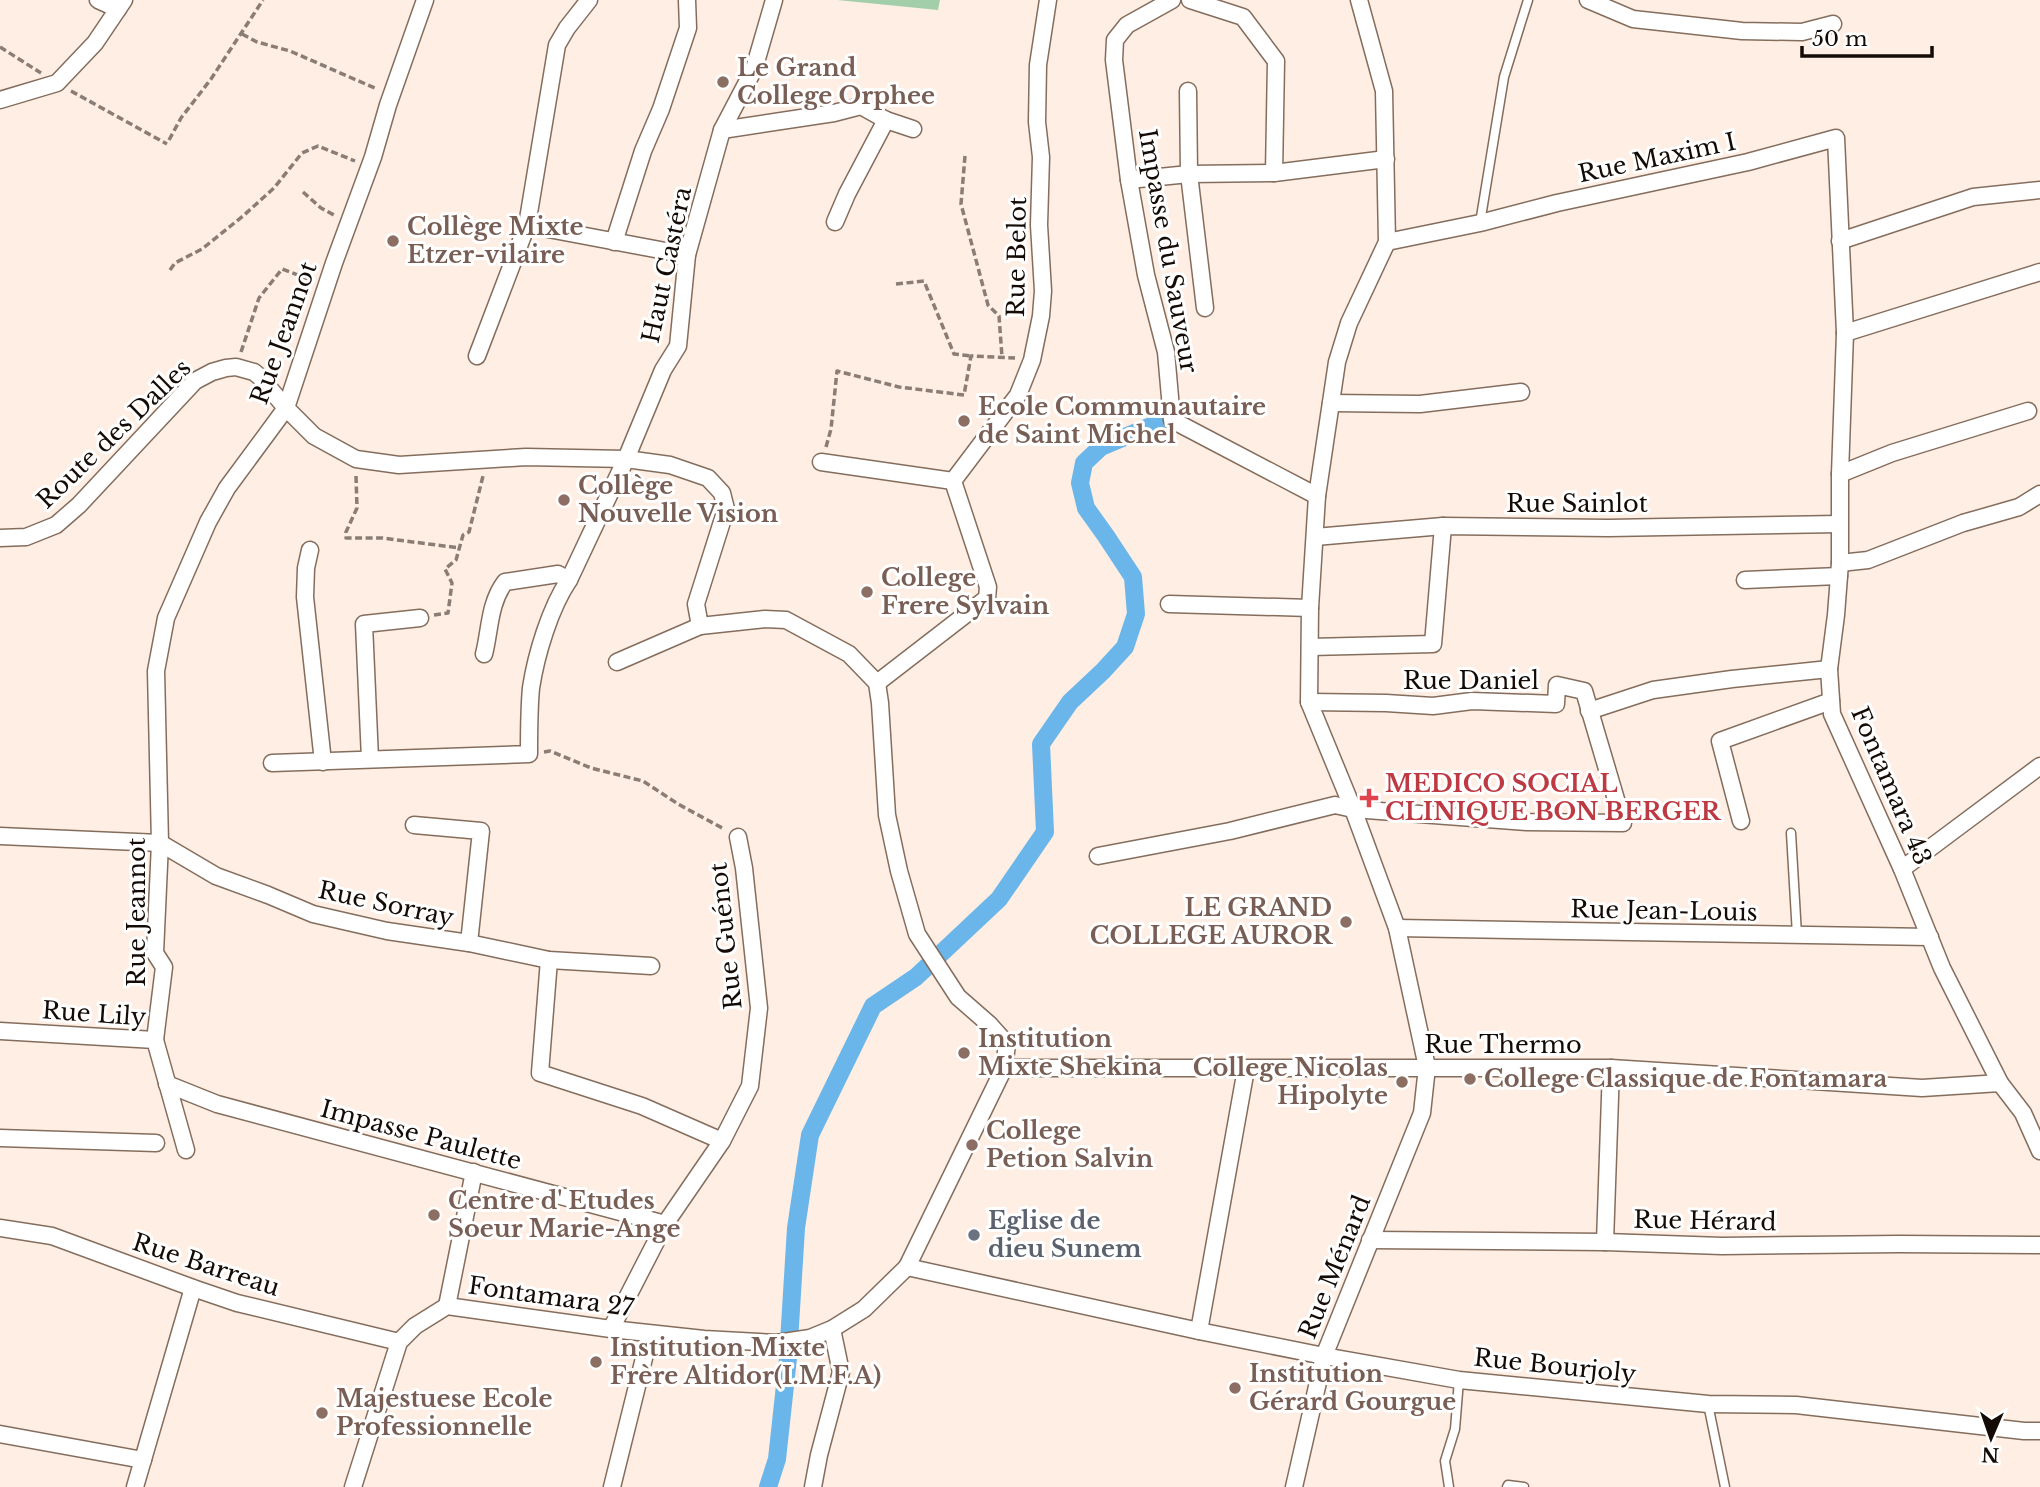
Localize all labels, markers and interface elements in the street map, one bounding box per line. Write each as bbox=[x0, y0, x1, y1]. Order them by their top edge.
scale bar bbox=[1802, 14, 1932, 58]
text: 50 m bbox=[1812, 26, 1868, 52]
place label: Le Grand College Orphee bbox=[737, 53, 935, 110]
marker: Le Grand College Orphee bbox=[715, 74, 731, 90]
street label: Impasse du Sauveur bbox=[1133, 127, 1204, 376]
street label: Rue Maxim I bbox=[1575, 127, 1738, 188]
street label: Haut Castéra bbox=[636, 184, 697, 345]
street label: Rue Belot bbox=[1001, 197, 1032, 317]
place label: Collège Mixte Etzer-vilaire bbox=[407, 212, 584, 269]
marker: Collège Mixte Etzer-vilaire bbox=[385, 233, 401, 249]
street label: Rue Jeannot bbox=[244, 258, 323, 408]
street label: Route des Dalles bbox=[31, 353, 197, 514]
place label: Ecole Communautaire de Saint Michel bbox=[978, 392, 1266, 449]
marker: Ecole Communautaire de Saint Michel bbox=[956, 413, 972, 429]
place label: Collège Nouvelle Vision bbox=[578, 471, 779, 528]
street label: Rue Sainlot bbox=[1506, 489, 1648, 518]
marker: Collège Nouvelle Vision bbox=[556, 492, 572, 508]
place label: College Frere Sylvain bbox=[881, 563, 1050, 620]
marker: College Frere Sylvain bbox=[859, 584, 875, 600]
street label: Rue Daniel bbox=[1403, 666, 1539, 695]
street label: Fontamara 43 bbox=[1845, 702, 1938, 869]
place label: MEDICO SOCIAL CLINIQUE BON BERGER bbox=[1385, 769, 1722, 826]
marker: MEDICO SOCIAL CLINIQUE BON BERGER bbox=[1359, 788, 1379, 808]
street label: Rue Jeannot bbox=[122, 837, 151, 987]
street label: Rue Guénot bbox=[703, 861, 748, 1011]
street label: Rue Sorray bbox=[316, 875, 457, 932]
place label: LE GRAND COLLEGE AUROR bbox=[1090, 893, 1333, 950]
street label: Rue Jean-Louis bbox=[1570, 894, 1758, 927]
marker: LE GRAND COLLEGE AUROR bbox=[1338, 914, 1354, 930]
street label: Rue Lily bbox=[41, 995, 148, 1032]
place label: Institution Mixte Shekina bbox=[978, 1024, 1162, 1081]
street label: Rue Thermo bbox=[1424, 1030, 1582, 1059]
marker: Institution Mixte Shekina bbox=[956, 1045, 972, 1061]
place label: College Nicolas Hipolyte bbox=[1193, 1053, 1388, 1110]
place label: College Classique de Fontamara bbox=[1484, 1064, 1887, 1093]
marker: College Classique de Fontamara bbox=[1462, 1071, 1478, 1087]
marker: College Nicolas Hipolyte bbox=[1394, 1074, 1410, 1090]
street label: Impasse Paulette bbox=[318, 1094, 525, 1175]
place label: College Petion Salvin bbox=[986, 1116, 1154, 1173]
marker: College Petion Salvin bbox=[964, 1137, 980, 1153]
place label: Centre d' Etudes Soeur Marie-Ange bbox=[448, 1186, 680, 1243]
street label: Rue Ménard bbox=[1293, 1191, 1376, 1343]
street label: Rue Hérard bbox=[1633, 1205, 1777, 1236]
place label: Eglise de dieu Sunem bbox=[988, 1206, 1142, 1263]
marker: Centre d' Etudes Soeur Marie-Ange bbox=[426, 1207, 442, 1223]
street label: Rue Barreau bbox=[129, 1227, 283, 1302]
marker: Eglise de dieu Sunem bbox=[966, 1227, 982, 1243]
street label: Fontamara 27 bbox=[466, 1271, 637, 1323]
place label: Institution Mixte Frère Altidor(I.M.F.A) bbox=[610, 1333, 881, 1390]
street label: Rue Bourjoly bbox=[1472, 1343, 1638, 1389]
marker: Institution Mixte Frère Altidor(I.M.F.A) bbox=[588, 1354, 604, 1370]
place label: Institution Gérard Gourgue bbox=[1249, 1359, 1456, 1416]
marker: Institution Gérard Gourgue bbox=[1227, 1380, 1243, 1396]
place label: Majestuese Ecole Professionnelle bbox=[336, 1384, 553, 1441]
north arrow bbox=[1956, 1403, 2026, 1473]
marker: Majestuese Ecole Professionnelle bbox=[314, 1405, 330, 1421]
text: N bbox=[1981, 1443, 2000, 1466]

